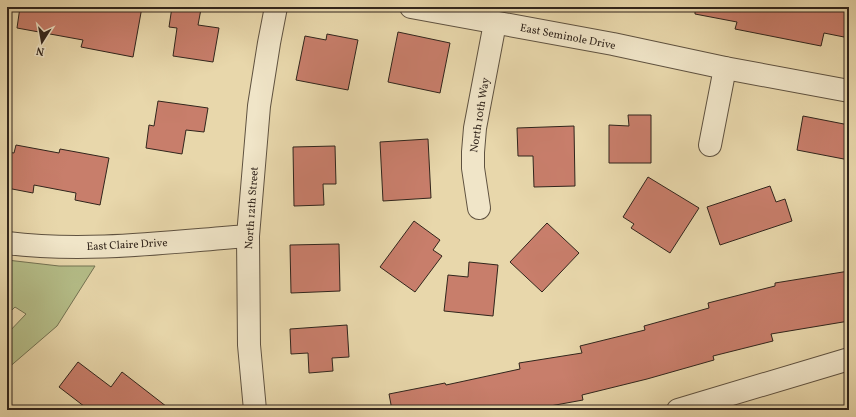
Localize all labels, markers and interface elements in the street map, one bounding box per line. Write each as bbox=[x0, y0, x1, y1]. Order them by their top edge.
street label: East Seminole Drive bbox=[519, 21, 617, 54]
north arrow bbox=[22, 22, 62, 62]
text: N bbox=[35, 42, 46, 58]
street label: North 10th Way bbox=[467, 77, 494, 154]
street label: North 12th Street bbox=[242, 166, 263, 250]
street label: East Claire Drive bbox=[86, 236, 168, 255]

